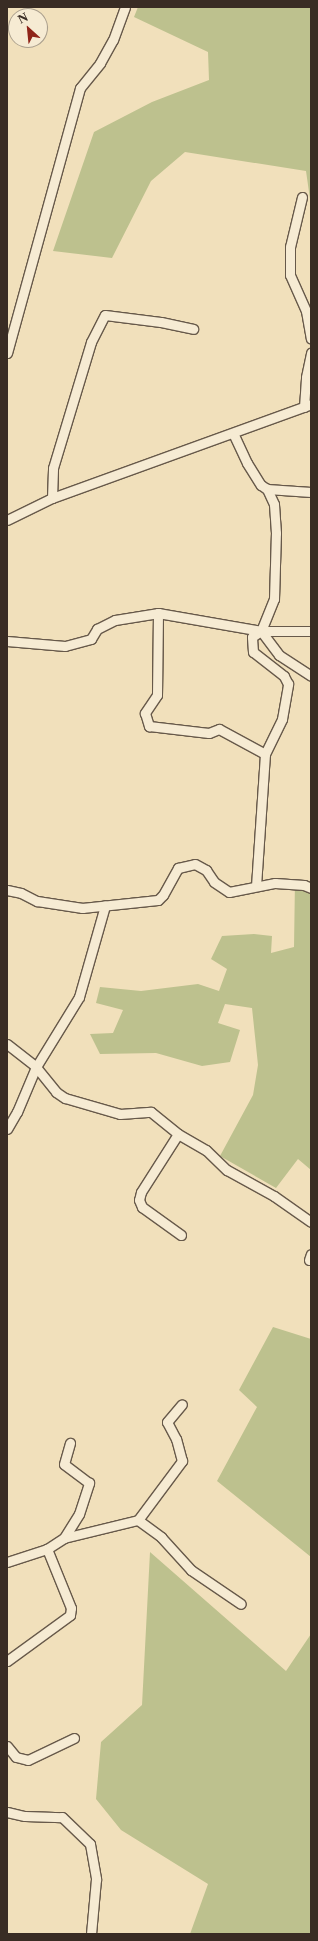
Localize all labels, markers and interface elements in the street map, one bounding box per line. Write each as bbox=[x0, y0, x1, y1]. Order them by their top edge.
north arrow bbox=[8, 8, 48, 48]
text: N bbox=[16, 10, 30, 27]

